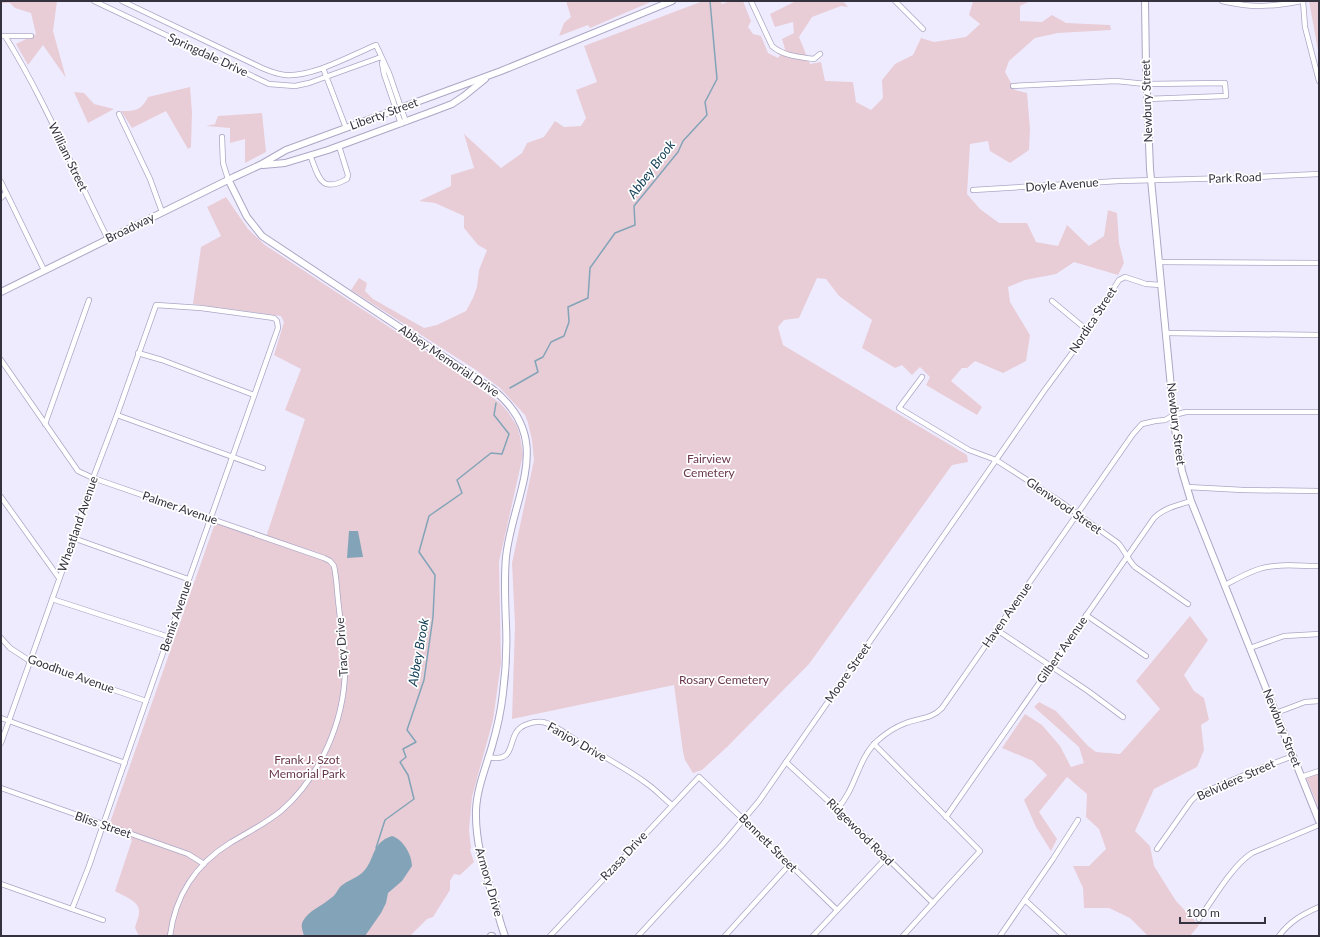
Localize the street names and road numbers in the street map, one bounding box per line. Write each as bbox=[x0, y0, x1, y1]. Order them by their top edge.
street label: Springdale Drive bbox=[166, 29, 251, 80]
street label: Newbury Street bbox=[1138, 59, 1155, 143]
street label: Liberty Street bbox=[348, 94, 421, 133]
street label: William Street bbox=[45, 120, 92, 194]
street label: Park Road bbox=[1208, 169, 1262, 186]
street label: Doyle Avenue bbox=[1025, 174, 1099, 195]
street label: Broadway bbox=[103, 209, 157, 246]
street label: Nordica Street bbox=[1066, 283, 1120, 356]
street label: Abbey Memorial Drive bbox=[396, 321, 503, 400]
street label: Newbury Street bbox=[1164, 382, 1189, 467]
street label: Wheatland Avenue bbox=[54, 474, 101, 574]
street label: Glenwood Street bbox=[1024, 474, 1106, 538]
street label: Palmer Avenue bbox=[141, 488, 220, 527]
street label: Bemis Avenue bbox=[156, 578, 195, 653]
street label: Haven Avenue bbox=[979, 579, 1035, 650]
street label: Gilbert Avenue bbox=[1033, 613, 1090, 686]
street label: Tracy Drive bbox=[332, 617, 351, 677]
street label: Moore Street bbox=[821, 639, 874, 706]
street label: Goodhue Avenue bbox=[26, 651, 117, 696]
street label: Newbury Street bbox=[1260, 687, 1305, 770]
street label: Fanjoy Drive bbox=[545, 719, 609, 764]
street label: Belvidere Street bbox=[1194, 755, 1278, 803]
street label: Ridgewood Road bbox=[824, 795, 897, 868]
street label: Bliss Street bbox=[73, 808, 134, 841]
street label: Bennett Street bbox=[736, 810, 801, 876]
street label: Rzasa Drive bbox=[597, 828, 650, 883]
street label: Armory Drive bbox=[472, 846, 506, 918]

